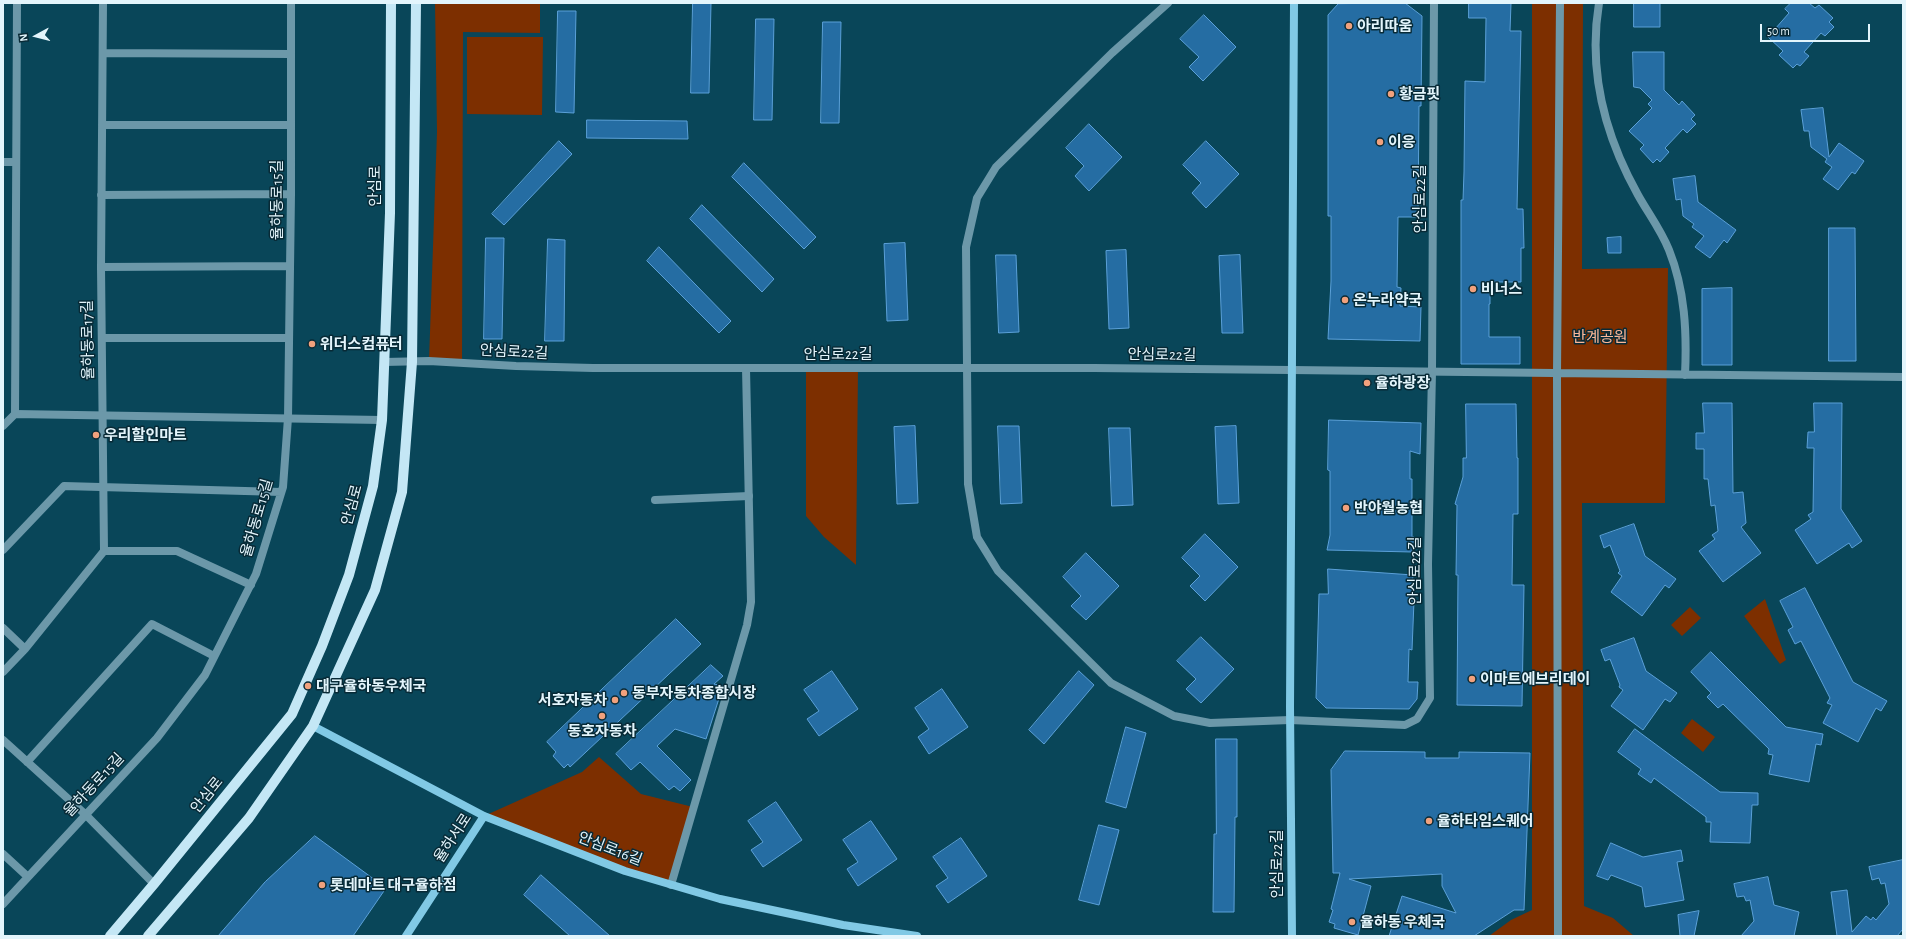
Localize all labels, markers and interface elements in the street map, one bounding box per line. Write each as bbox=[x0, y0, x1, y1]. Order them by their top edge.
north arrow bbox=[16, 16, 56, 56]
scale bar bbox=[1762, 16, 1872, 42]
place label: 아리따움 bbox=[1357, 17, 1412, 35]
marker: 아리따움 bbox=[1344, 21, 1354, 31]
text: 50 m bbox=[1767, 25, 1790, 37]
text: N bbox=[18, 33, 30, 42]
place label: 황금핏 bbox=[1399, 85, 1440, 103]
marker: 황금핏 bbox=[1386, 89, 1396, 99]
place label: 이응 bbox=[1388, 133, 1416, 151]
marker: 이응 bbox=[1375, 137, 1385, 147]
street label: 율하동로15길 bbox=[268, 160, 286, 240]
street label: 안심로 bbox=[366, 165, 384, 207]
street label: 안심로22길 bbox=[1411, 165, 1429, 233]
place label: 비너스 bbox=[1481, 280, 1522, 298]
marker: 비너스 bbox=[1468, 284, 1478, 294]
place label: 온누라약국 bbox=[1353, 291, 1422, 309]
marker: 온누라약국 bbox=[1340, 295, 1350, 305]
street label: 율하동로17길 bbox=[78, 300, 98, 380]
park label: 반계공원 bbox=[1572, 328, 1628, 346]
place label: 위더스컴퓨터 bbox=[320, 335, 403, 353]
marker: 위더스컴퓨터 bbox=[307, 339, 317, 349]
street label: 안심로22길 bbox=[479, 341, 549, 363]
street label: 안심로22길 bbox=[804, 345, 872, 363]
street label: 안심로22길 bbox=[1127, 345, 1197, 365]
place label: 율하광장 bbox=[1375, 374, 1430, 392]
marker: 율하광장 bbox=[1362, 378, 1372, 388]
place label: 우리할인마트 bbox=[104, 426, 187, 444]
marker: 우리할인마트 bbox=[91, 430, 101, 440]
street label: 율하동로15길 bbox=[237, 477, 277, 559]
street label: 안심로 bbox=[338, 483, 366, 527]
place label: 반야월농협 bbox=[1354, 499, 1423, 517]
marker: 반야월농협 bbox=[1341, 503, 1351, 513]
street label: 안심로22길 bbox=[1406, 537, 1424, 605]
place label: 이마트에브리데이 bbox=[1480, 670, 1590, 688]
marker: 이마트에브리데이 bbox=[1467, 674, 1477, 684]
place label: 대구율하동우체국 bbox=[316, 677, 426, 695]
marker: 대구율하동우체국 bbox=[303, 681, 313, 691]
place label: 동부자동차종합시장 bbox=[632, 684, 756, 702]
marker: 동부자동차종합시장 bbox=[619, 688, 629, 698]
place label: 서호자동차 bbox=[538, 691, 607, 709]
marker: 서호자동차 bbox=[610, 695, 620, 705]
marker: 동호자동차 bbox=[597, 711, 607, 721]
place label: 동호자동차 bbox=[568, 722, 636, 740]
street label: 율하동로15길 bbox=[60, 749, 128, 821]
street label: 안심로 bbox=[187, 773, 227, 817]
street label: 율하서로 bbox=[430, 810, 476, 866]
place label: 율하타임스퀘어 bbox=[1437, 812, 1534, 830]
marker: 율하타임스퀘어 bbox=[1424, 816, 1434, 826]
street label: 안심로16길 bbox=[575, 829, 645, 869]
street label: 안심로22길 bbox=[1268, 830, 1286, 898]
place label: 롯데마트 대구율하점 bbox=[330, 876, 456, 894]
marker: 롯데마트 대구율하점 bbox=[317, 880, 327, 890]
place label: 율하동 우체국 bbox=[1360, 913, 1445, 931]
marker: 율하동 우체국 bbox=[1347, 917, 1357, 927]

